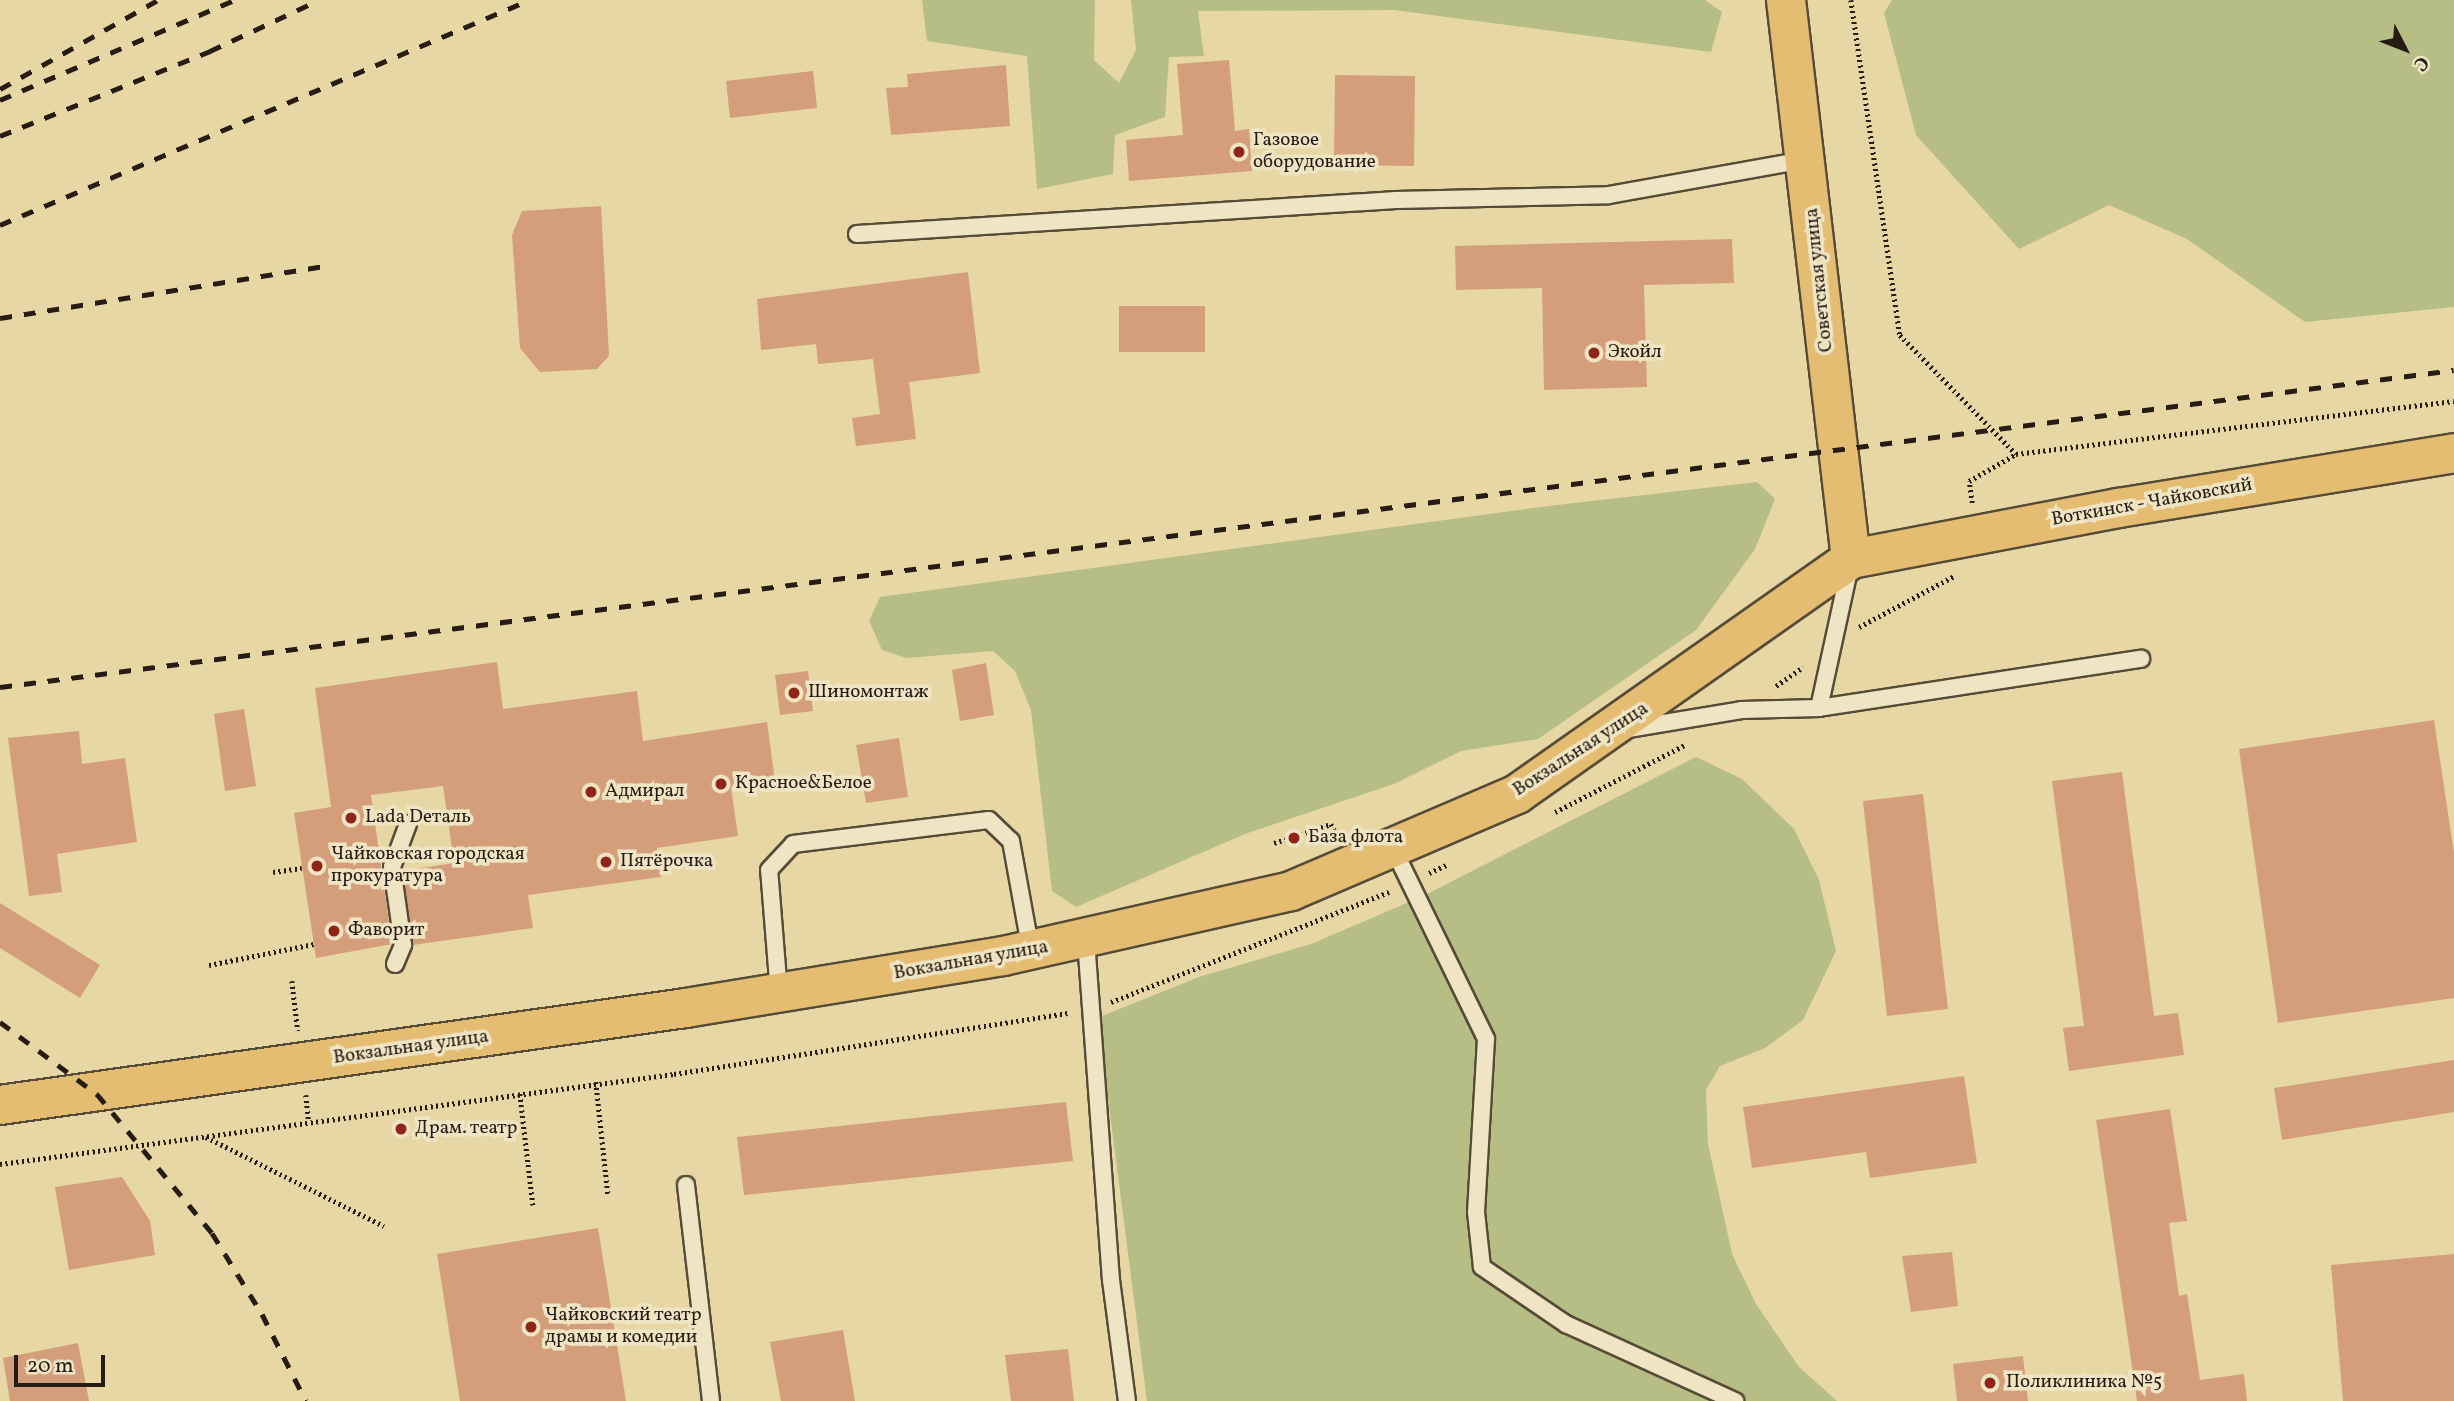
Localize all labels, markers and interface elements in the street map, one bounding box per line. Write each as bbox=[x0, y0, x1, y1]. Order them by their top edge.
north arrow bbox=[2370, 14, 2440, 84]
text: С bbox=[2407, 50, 2434, 76]
place label: Газовое оборудование bbox=[1253, 130, 1376, 174]
marker: Газовое оборудование bbox=[1231, 144, 1247, 160]
street label: Советская улица bbox=[1801, 207, 1839, 353]
place label: Экойл bbox=[1608, 342, 1662, 364]
marker: Экойл bbox=[1586, 345, 1602, 361]
street label: Воткинск - Чайковский bbox=[2049, 474, 2255, 532]
place label: Шиномонтаж bbox=[808, 682, 929, 704]
marker: Шиномонтаж bbox=[786, 685, 802, 701]
street label: Вокзальная улица bbox=[1509, 698, 1653, 802]
place label: Красное&Белое bbox=[735, 773, 872, 795]
marker: Красное&Белое bbox=[713, 776, 729, 792]
place label: Адмирал bbox=[605, 781, 684, 803]
marker: Адмирал bbox=[583, 784, 599, 800]
place label: Lada Dеталь bbox=[365, 807, 471, 829]
marker: Lada Dеталь bbox=[343, 810, 359, 826]
place label: База флота bbox=[1308, 827, 1403, 849]
marker: База флота bbox=[1286, 830, 1302, 846]
place label: Чайковская городская прокуратура bbox=[331, 844, 525, 888]
place label: Пятёрочка bbox=[620, 851, 713, 873]
marker: Пятёрочка bbox=[598, 854, 614, 870]
marker: Чайковская городская прокуратура bbox=[309, 858, 325, 874]
place label: Фаворит bbox=[348, 920, 424, 942]
marker: Фаворит bbox=[326, 923, 342, 939]
street label: Вокзальная улица bbox=[892, 936, 1050, 986]
street label: Вокзальная улица bbox=[332, 1026, 490, 1070]
place label: Драм. театр bbox=[415, 1118, 518, 1140]
marker: Драм. театр bbox=[393, 1121, 409, 1137]
place label: Чайковский театр драмы и комедии bbox=[545, 1305, 702, 1349]
marker: Чайковский театр драмы и комедии bbox=[523, 1319, 539, 1335]
scale bar bbox=[18, 1342, 108, 1386]
text: 20 m bbox=[27, 1352, 73, 1381]
place label: Поликлиника №5 bbox=[2006, 1372, 2162, 1394]
marker: Поликлиника №5 bbox=[1980, 1373, 2000, 1393]

